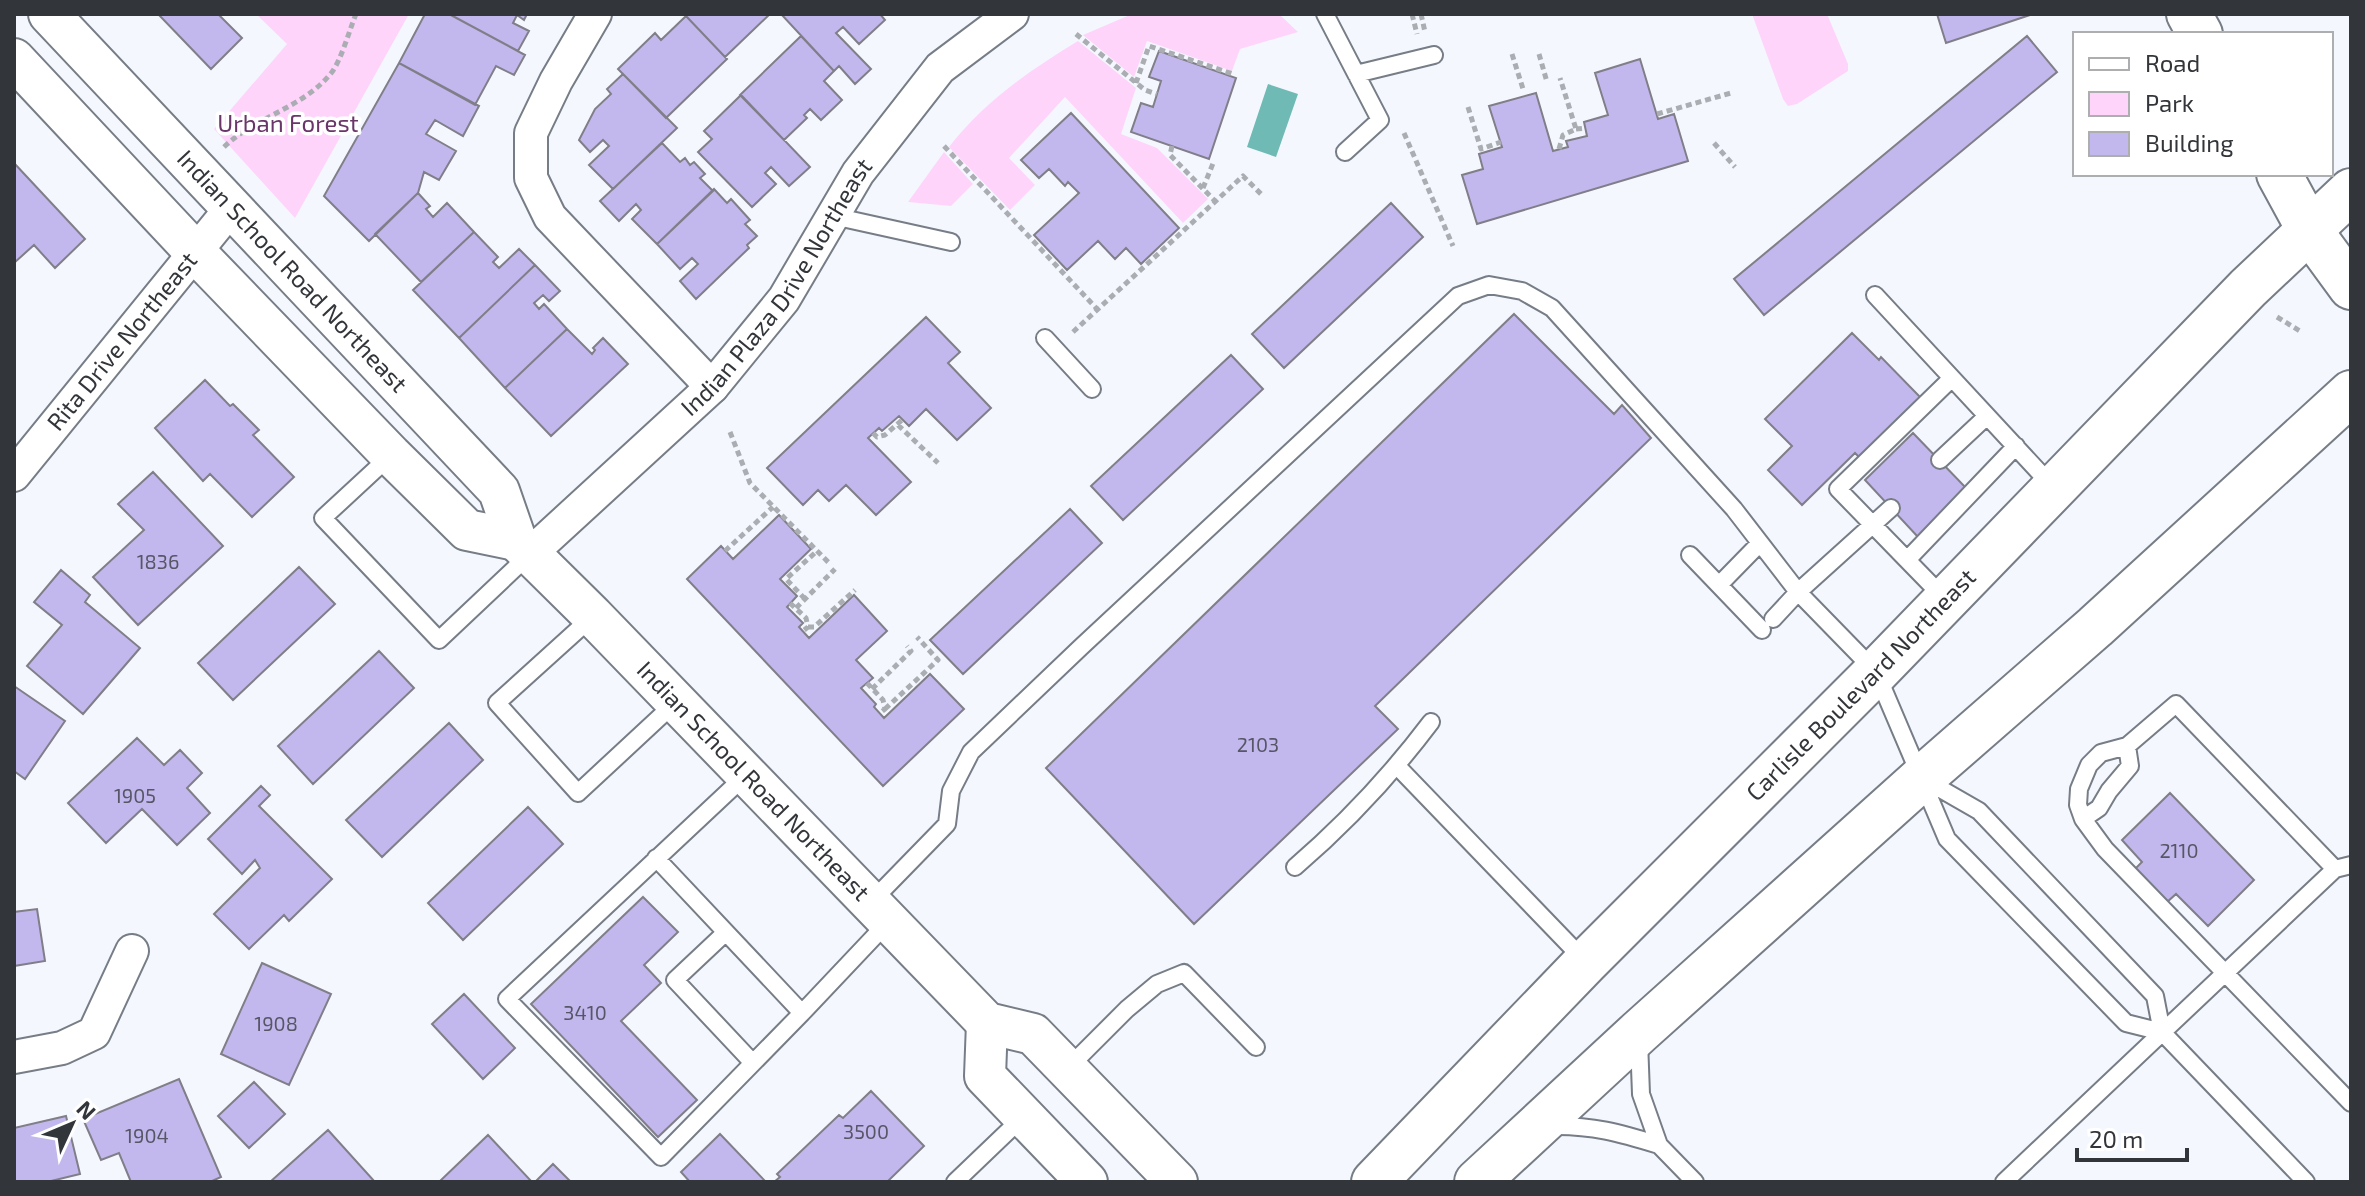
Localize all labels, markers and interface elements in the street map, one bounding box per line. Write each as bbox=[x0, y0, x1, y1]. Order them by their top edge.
legend bbox=[2073, 32, 2333, 176]
text: Road bbox=[2145, 48, 2200, 77]
text: Park bbox=[2145, 88, 2194, 117]
park label: Urban Forest bbox=[217, 108, 359, 137]
text: Building bbox=[2145, 128, 2234, 157]
street label: Indian School Road Northeast bbox=[172, 143, 414, 398]
street label: Indian Plaza Drive Northeast bbox=[674, 152, 877, 421]
street label: Rita Drive Northeast bbox=[40, 246, 203, 436]
house number: 1836 bbox=[137, 549, 179, 573]
street label: Carlisle Boulevard Northeast bbox=[1740, 562, 1981, 806]
street label: Indian School Road Northeast bbox=[632, 654, 877, 906]
house number: 2103 bbox=[1237, 732, 1279, 756]
house number: 1905 bbox=[114, 783, 156, 807]
house number: 2110 bbox=[2159, 838, 2199, 862]
house number: 3410 bbox=[563, 1000, 607, 1024]
house number: 1908 bbox=[254, 1011, 298, 1035]
north arrow bbox=[32, 1084, 112, 1164]
text: N bbox=[72, 1095, 102, 1124]
scale bar bbox=[2077, 1112, 2187, 1162]
house number: 3500 bbox=[843, 1119, 889, 1143]
house number: 1904 bbox=[125, 1123, 169, 1147]
text: 20 m bbox=[2089, 1124, 2143, 1153]

